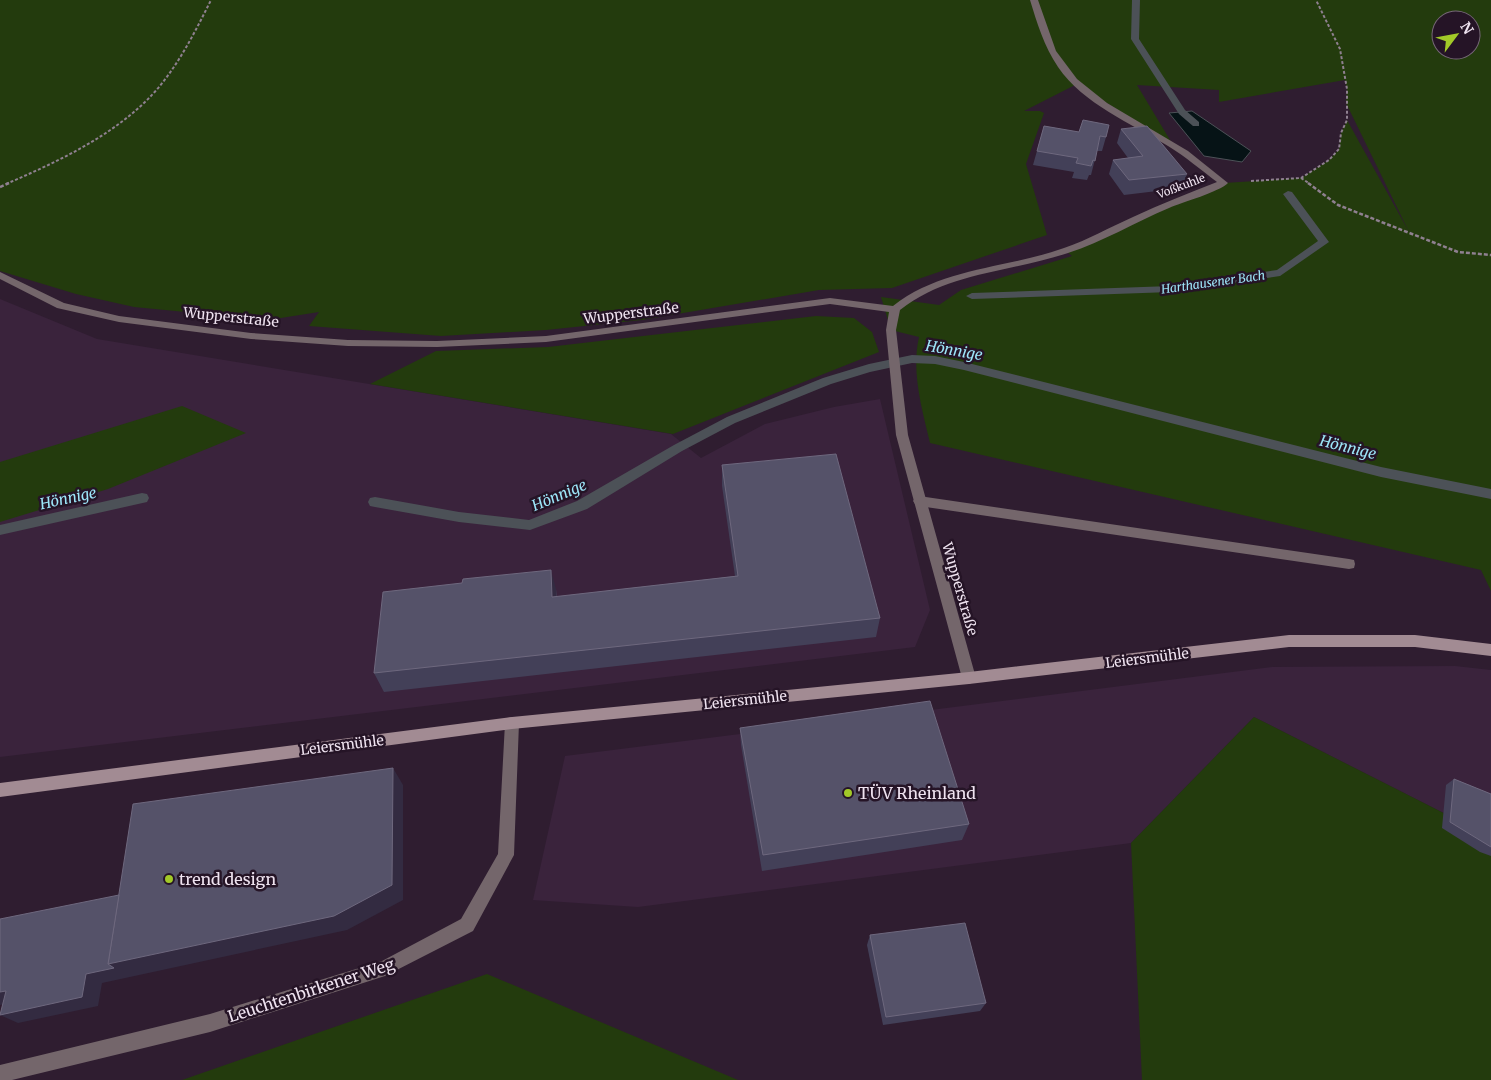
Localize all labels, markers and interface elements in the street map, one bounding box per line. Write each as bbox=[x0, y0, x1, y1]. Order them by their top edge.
north arrow bbox=[1431, 10, 1481, 60]
text: N bbox=[1456, 19, 1478, 38]
street label: Voßkuhle bbox=[1154, 170, 1207, 202]
water label: Harthausener Bach bbox=[1159, 267, 1266, 297]
street label: Wupperstraße bbox=[581, 298, 680, 328]
street label: Wupperstraße bbox=[181, 303, 280, 331]
water label: Hönnige bbox=[923, 335, 984, 364]
water label: Hönnige bbox=[1317, 431, 1379, 463]
water label: Hönnige bbox=[528, 475, 590, 515]
water label: Hönnige bbox=[37, 483, 99, 513]
street label: Wupperstraße bbox=[938, 539, 982, 638]
street label: Leiersmühle bbox=[1104, 644, 1190, 672]
street label: Leiersmühle bbox=[702, 687, 788, 713]
street label: Leiersmühle bbox=[299, 731, 385, 759]
place label: TÜV Rheinland bbox=[858, 783, 976, 803]
marker: TÜV Rheinland bbox=[842, 787, 854, 799]
place label: trend design bbox=[179, 869, 276, 889]
marker: trend design bbox=[163, 873, 175, 885]
street label: Leuchtenbirkener Weg bbox=[225, 953, 397, 1026]

